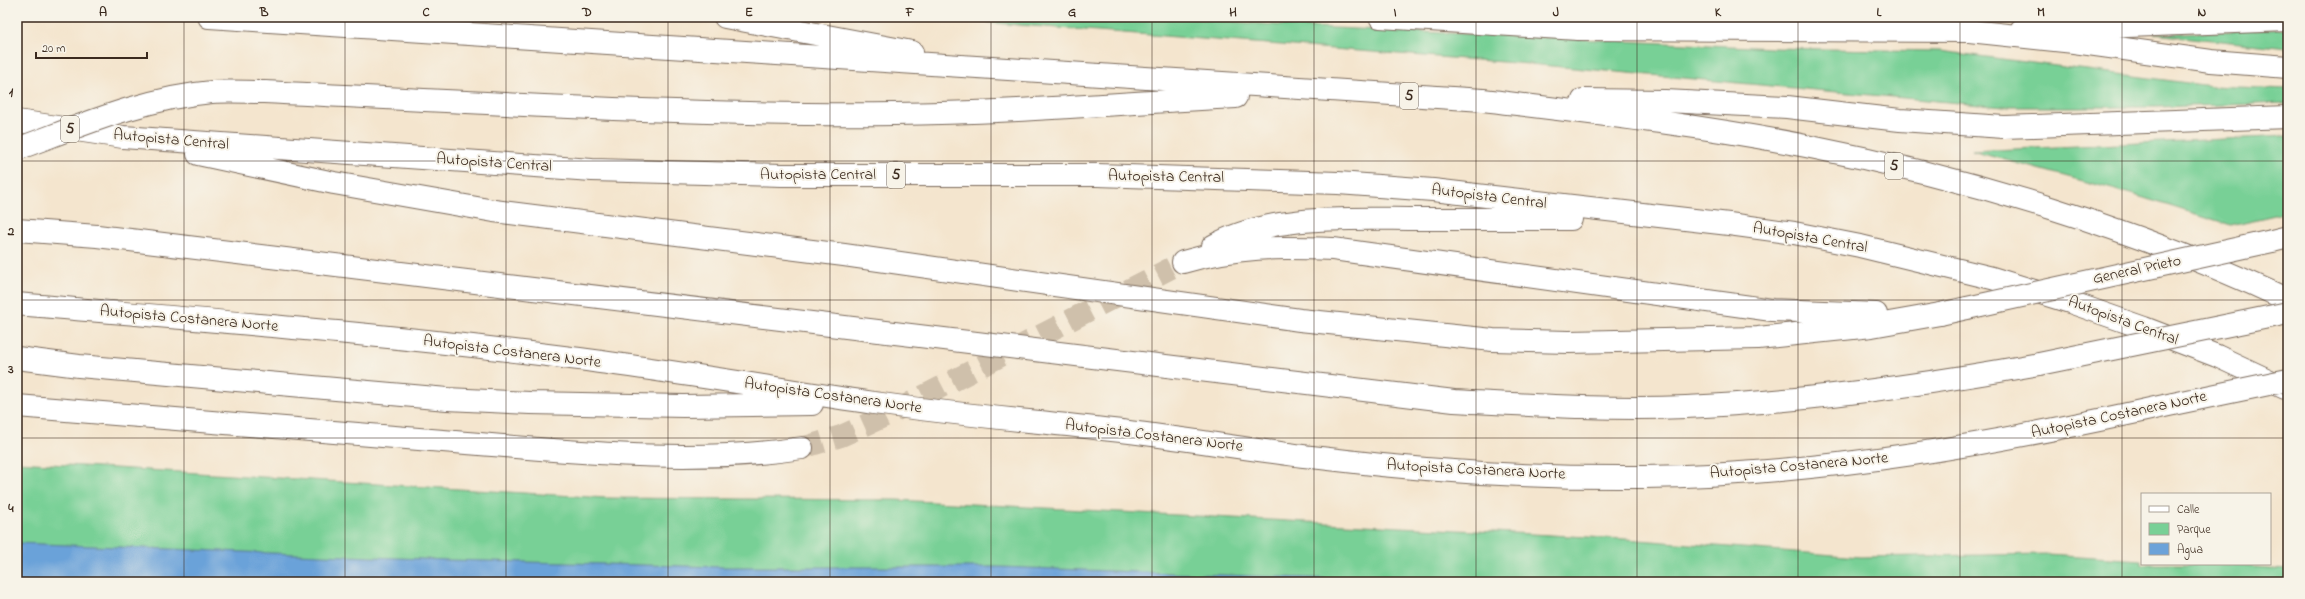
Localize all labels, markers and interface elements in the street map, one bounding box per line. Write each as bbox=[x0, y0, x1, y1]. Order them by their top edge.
text: A bbox=[99, 3, 107, 22]
text: B bbox=[259, 3, 269, 22]
text: C bbox=[422, 3, 430, 22]
text: D bbox=[581, 3, 592, 22]
text: E bbox=[745, 3, 753, 22]
text: F bbox=[905, 3, 915, 22]
text: G bbox=[1068, 3, 1076, 22]
text: H bbox=[1229, 3, 1237, 22]
text: I bbox=[1393, 3, 1397, 22]
text: J bbox=[1553, 3, 1559, 22]
text: K bbox=[1715, 3, 1722, 22]
text: L bbox=[1877, 3, 1883, 22]
text: M bbox=[2037, 3, 2045, 22]
text: N bbox=[2198, 3, 2207, 22]
scale bar bbox=[36, 34, 147, 60]
text: 20 m bbox=[42, 40, 65, 58]
text: 1 bbox=[9, 83, 14, 102]
road number: 5 bbox=[1400, 83, 1418, 109]
road number: 5 bbox=[61, 116, 79, 142]
street label: Autopista Central bbox=[112, 123, 230, 157]
street label: Autopista Central bbox=[435, 147, 553, 179]
road number: 5 bbox=[1885, 153, 1903, 179]
road number: 5 bbox=[887, 162, 905, 188]
street label: Autopista Central bbox=[760, 163, 876, 187]
street label: Autopista Central bbox=[1108, 164, 1224, 190]
street label: Autopista Central bbox=[1430, 178, 1548, 216]
street label: Autopista Central bbox=[1751, 216, 1869, 260]
text: 2 bbox=[7, 222, 15, 241]
street label: General Prieto bbox=[2091, 249, 2183, 291]
street label: Autopista Central bbox=[2064, 290, 2182, 352]
street label: Autopista Costanera Norte bbox=[99, 299, 280, 339]
street label: Autopista Costanera Norte bbox=[422, 329, 603, 375]
text: 3 bbox=[7, 360, 14, 379]
street label: Autopista Costanera Norte bbox=[743, 372, 924, 420]
street label: Autopista Costanera Norte bbox=[2029, 384, 2210, 445]
street label: Autopista Costanera Norte bbox=[1064, 413, 1245, 459]
street label: Autopista Costanera Norte bbox=[1709, 446, 1890, 486]
street label: Autopista Costanera Norte bbox=[1386, 453, 1567, 487]
legend bbox=[2141, 493, 2271, 565]
text: 4 bbox=[7, 499, 14, 518]
text: Calle bbox=[2177, 501, 2200, 519]
text: Parque bbox=[2177, 521, 2211, 539]
text: Agua bbox=[2177, 541, 2203, 560]

